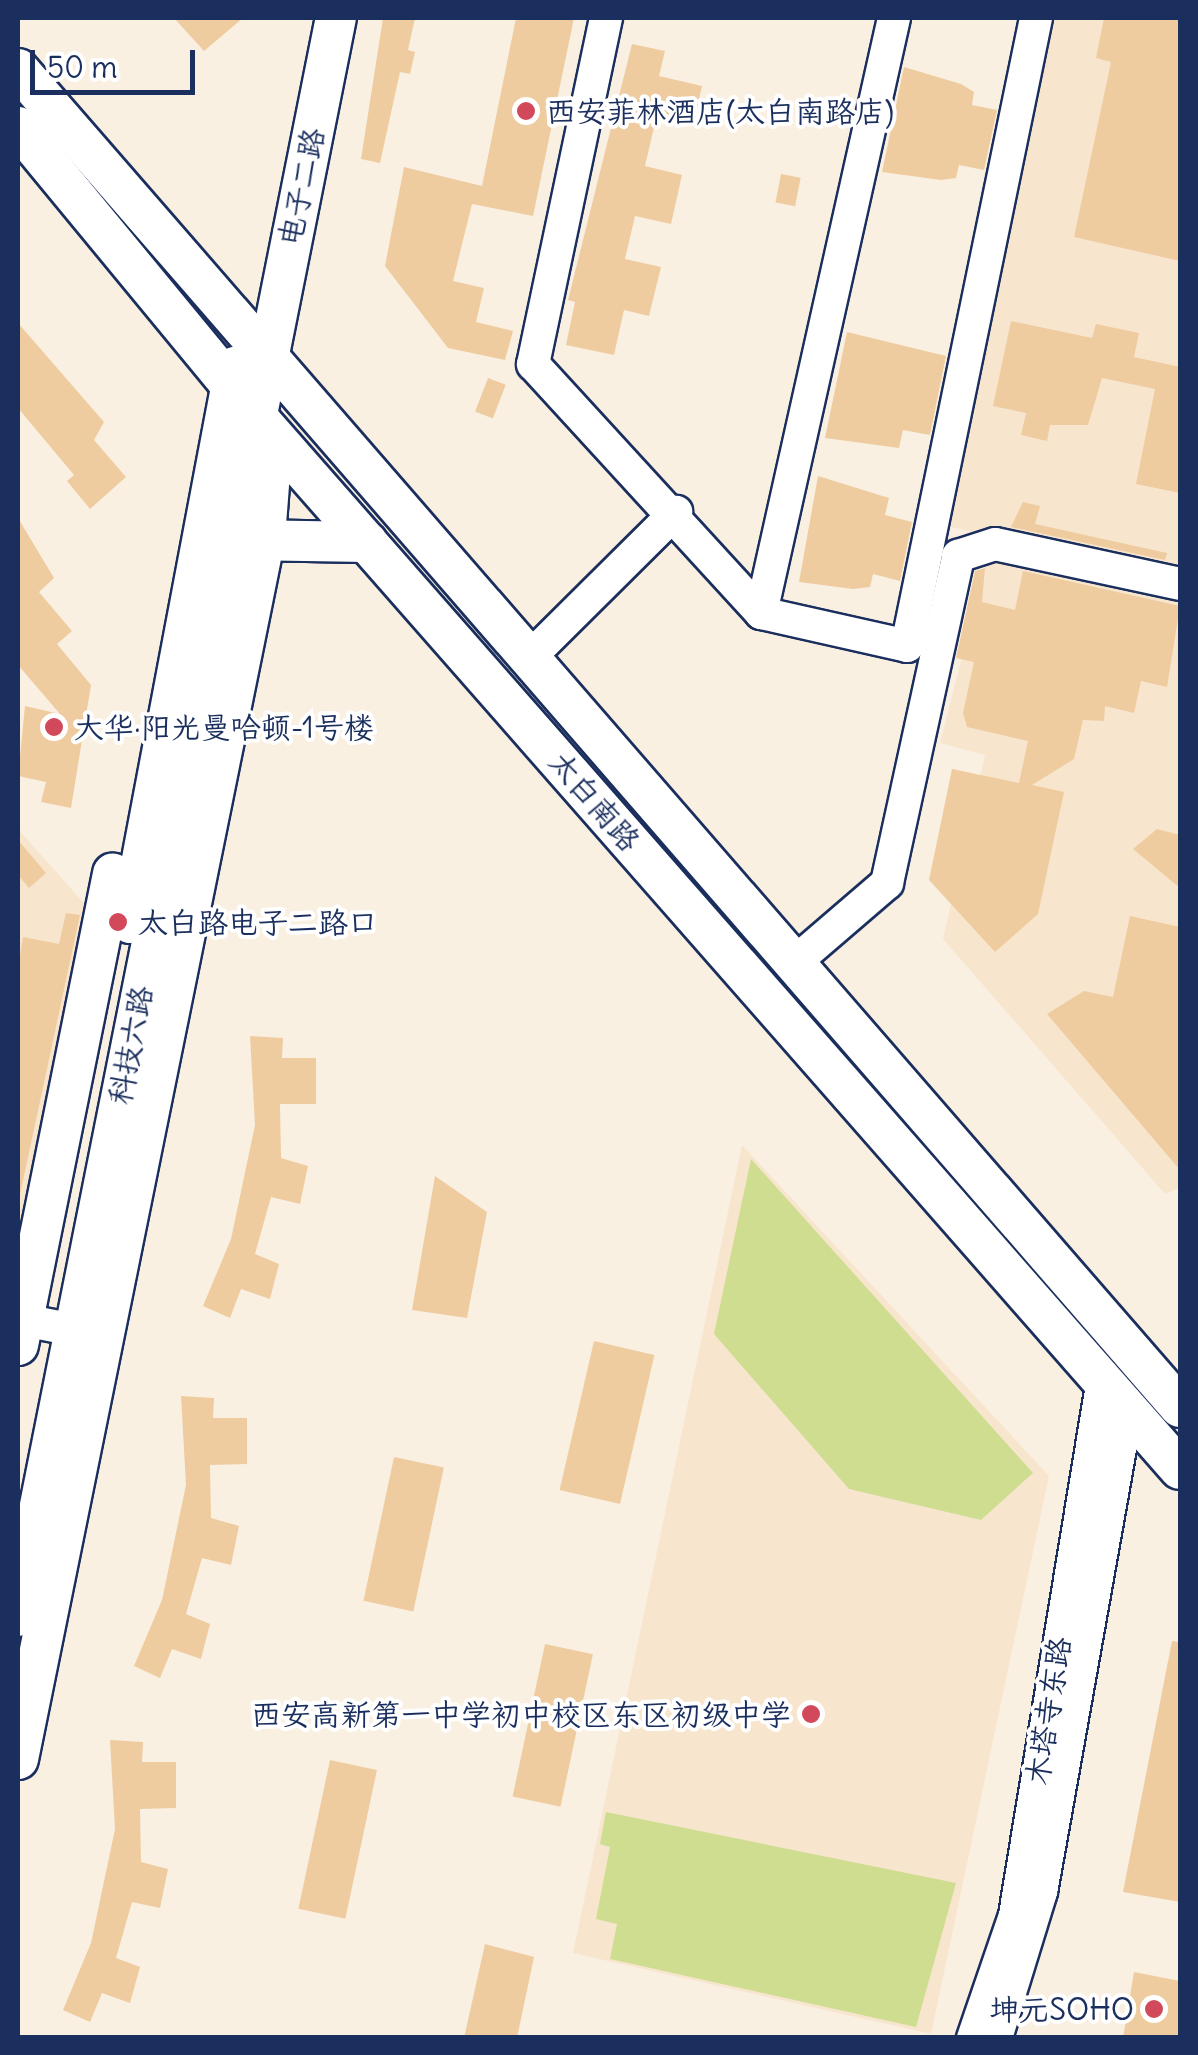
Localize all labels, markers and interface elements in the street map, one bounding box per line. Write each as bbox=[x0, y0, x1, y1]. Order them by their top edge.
scale bar bbox=[35, 30, 200, 92]
text: 50 m bbox=[47, 48, 117, 86]
place label: 西安菲林酒店(太白南路店) bbox=[546, 93, 894, 129]
marker: 西安菲林酒店(太白南路店) bbox=[515, 100, 537, 122]
street label: 电子二路 bbox=[271, 125, 331, 249]
place label: 大华·阳光曼哈顿-1号楼 bbox=[74, 709, 374, 745]
marker: 大华·阳光曼哈顿-1号楼 bbox=[43, 716, 65, 738]
street label: 太白南路 bbox=[542, 744, 648, 858]
place label: 太白路电子二路口 bbox=[138, 904, 378, 940]
marker: 太白路电子二路口 bbox=[107, 911, 129, 933]
street label: 科技六路 bbox=[101, 983, 159, 1107]
street label: 木塔寺东路 bbox=[1018, 1634, 1078, 1788]
place label: 西安高新第一中学初中校区东区初级中学 bbox=[251, 1696, 791, 1732]
marker: 西安高新第一中学初中校区东区初级中学 bbox=[800, 1703, 822, 1725]
place label: 坤元SOHO bbox=[989, 1991, 1134, 2027]
marker: 坤元SOHO bbox=[1143, 1998, 1165, 2020]

